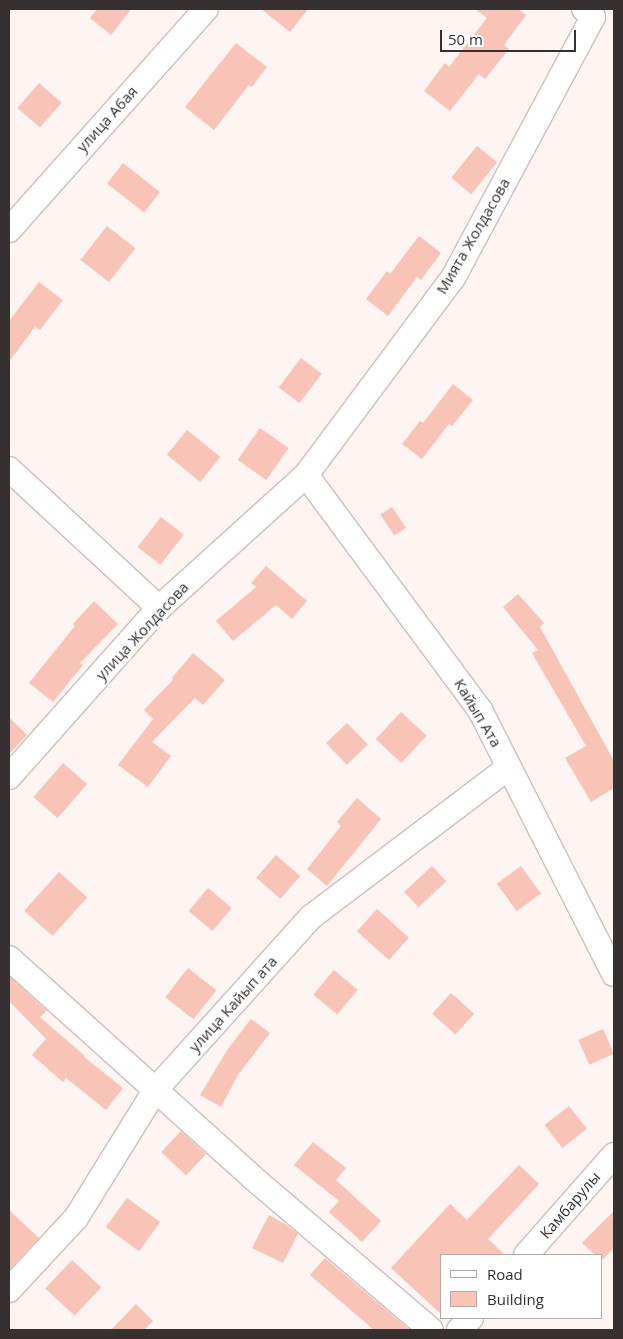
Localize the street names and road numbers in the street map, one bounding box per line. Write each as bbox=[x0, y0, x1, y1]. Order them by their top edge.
street label: улица Абая bbox=[73, 82, 141, 156]
street label: Мията Жолдасова bbox=[432, 175, 514, 297]
street label: улица Жолдасова bbox=[92, 578, 192, 684]
street label: Кайып Ата bbox=[451, 676, 505, 750]
street label: улица Кайып ата bbox=[185, 952, 281, 1056]
street label: Камбарулы bbox=[536, 1168, 604, 1242]

